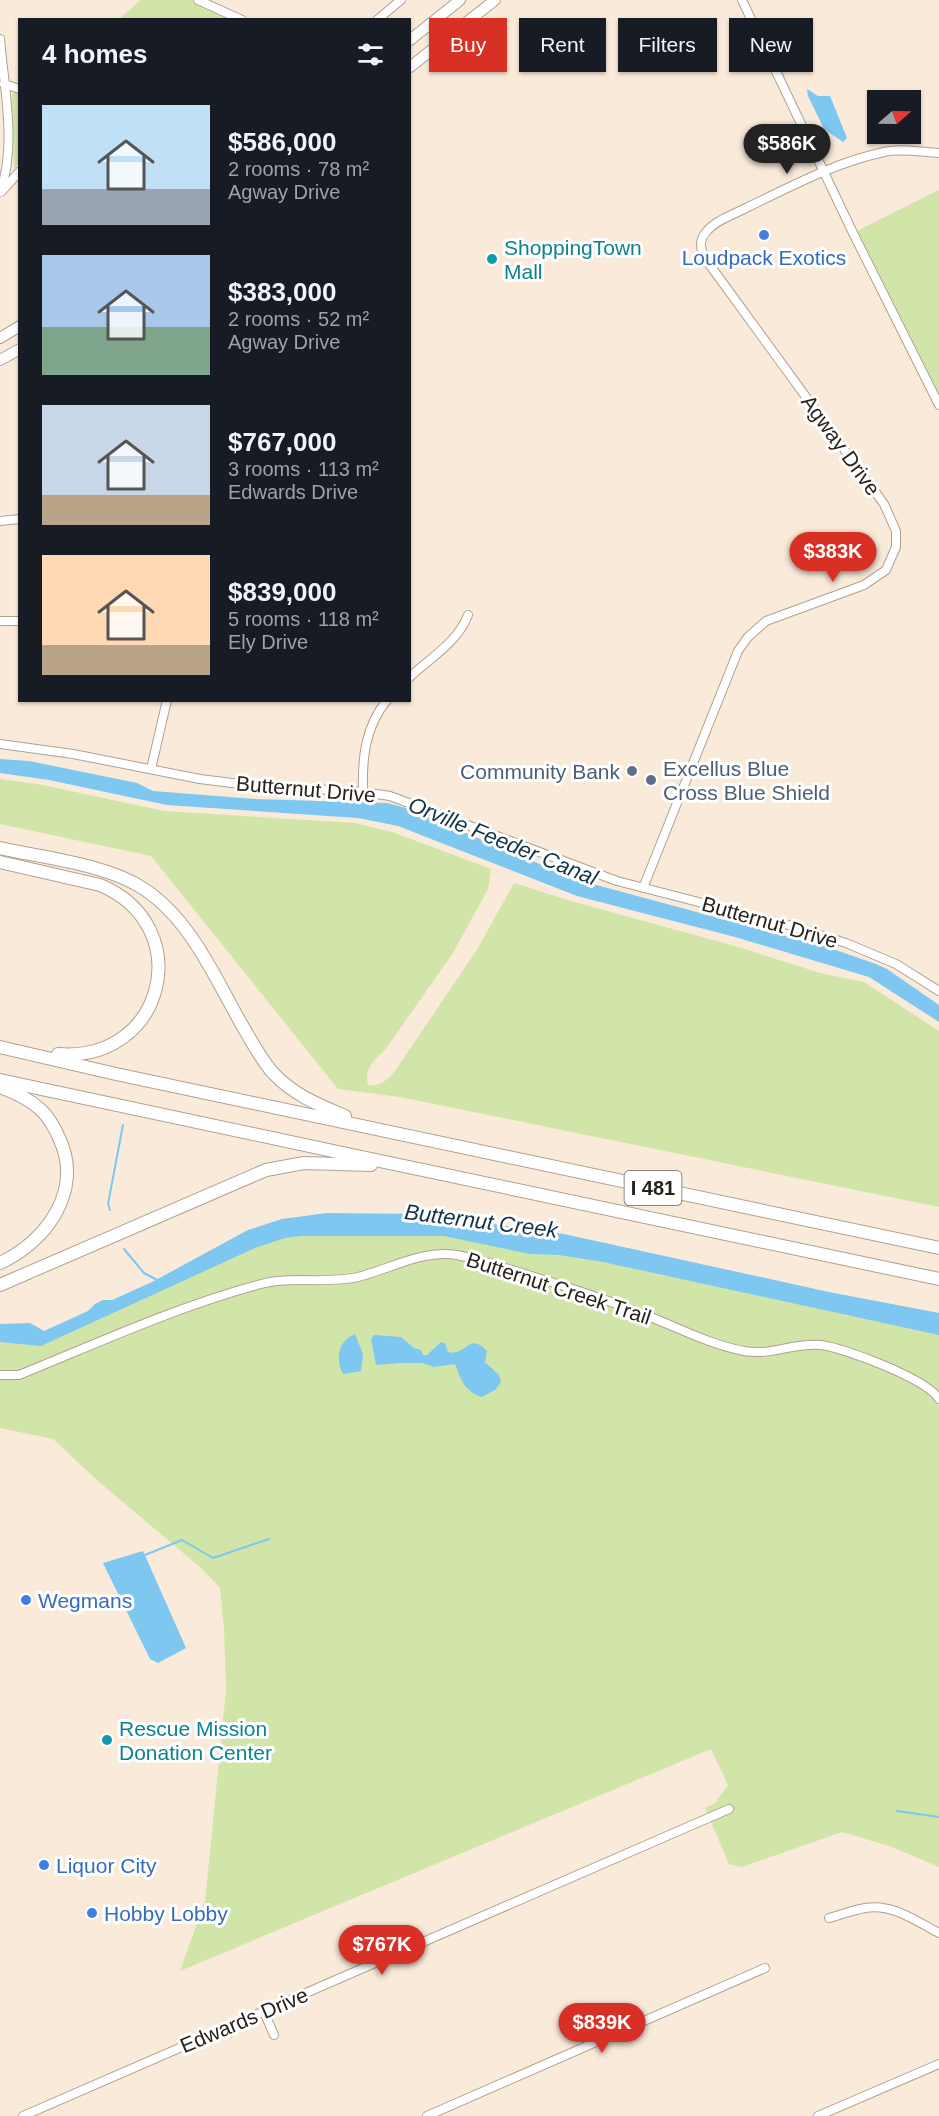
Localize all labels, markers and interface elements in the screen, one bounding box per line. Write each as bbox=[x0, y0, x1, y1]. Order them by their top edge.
chip: Buy bbox=[429, 18, 507, 72]
chip: Rent bbox=[519, 18, 606, 72]
chip: Filters bbox=[618, 18, 717, 72]
chip: New bbox=[729, 18, 813, 72]
icon: filters bbox=[354, 38, 387, 71]
text: 4 homes bbox=[42, 39, 148, 69]
north arrow bbox=[867, 90, 921, 144]
map controls bbox=[867, 90, 921, 144]
pin: $586K bbox=[745, 124, 829, 175]
text: $586,000 bbox=[228, 127, 336, 157]
icon: home bbox=[90, 129, 162, 201]
text: $586K bbox=[758, 132, 816, 154]
text: 2 rooms · 78 m² bbox=[228, 158, 369, 180]
text: Agway Drive bbox=[228, 181, 340, 203]
marker: Loudpack Exotics bbox=[757, 228, 771, 242]
place label: ShoppingTown Mall bbox=[504, 236, 642, 283]
place label: Loudpack Exotics bbox=[682, 246, 846, 269]
marker: ShoppingTown Mall bbox=[485, 252, 499, 266]
text: $383,000 bbox=[228, 277, 336, 307]
icon: home bbox=[90, 279, 162, 351]
text: 2 rooms · 52 m² bbox=[228, 308, 369, 330]
text: Agway Drive bbox=[228, 331, 340, 353]
street label: Agway Drive bbox=[797, 391, 885, 499]
text: $767,000 bbox=[228, 427, 336, 457]
icon: home bbox=[90, 429, 162, 501]
text: 3 rooms · 113 m² bbox=[228, 458, 379, 480]
text: Edwards Drive bbox=[228, 481, 358, 503]
pin: $383K bbox=[791, 532, 875, 583]
text: $383K bbox=[804, 540, 862, 562]
text: $839,000 bbox=[228, 577, 336, 607]
icon: home bbox=[90, 579, 162, 651]
text: 5 rooms · 118 m² bbox=[228, 608, 379, 630]
text: Ely Drive bbox=[228, 631, 308, 653]
place label: Excellus Blue Cross Blue Shield bbox=[663, 757, 830, 804]
place label: Community Bank bbox=[460, 760, 620, 783]
marker: Community Bank bbox=[625, 764, 639, 778]
street label: Butternut Drive bbox=[235, 771, 377, 807]
marker: Excellus Blue Cross Blue Shield bbox=[644, 773, 658, 787]
water label: Orville Feeder Canal bbox=[405, 792, 602, 891]
street label: Butternut Drive bbox=[700, 892, 840, 952]
road number: I 481 bbox=[624, 1171, 682, 1205]
water label: Butternut Creek bbox=[403, 1199, 560, 1243]
street label: Butternut Creek Trail bbox=[464, 1247, 654, 1329]
place label: Wegmans bbox=[38, 1589, 132, 1612]
marker: Wegmans bbox=[19, 1593, 33, 1607]
place label: Rescue Mission Donation Center bbox=[119, 1717, 272, 1764]
marker: Rescue Mission Donation Center bbox=[100, 1733, 114, 1747]
place label: Liquor City bbox=[56, 1854, 157, 1877]
marker: Liquor City bbox=[37, 1858, 51, 1872]
place label: Hobby Lobby bbox=[104, 1902, 228, 1925]
marker: Hobby Lobby bbox=[85, 1906, 99, 1920]
pin: $767K bbox=[340, 1925, 424, 1976]
text: $767K bbox=[353, 1933, 411, 1955]
street label: Edwards Drive bbox=[177, 1983, 311, 2057]
pin: $839K bbox=[560, 2003, 644, 2054]
text: $839K bbox=[573, 2011, 631, 2033]

